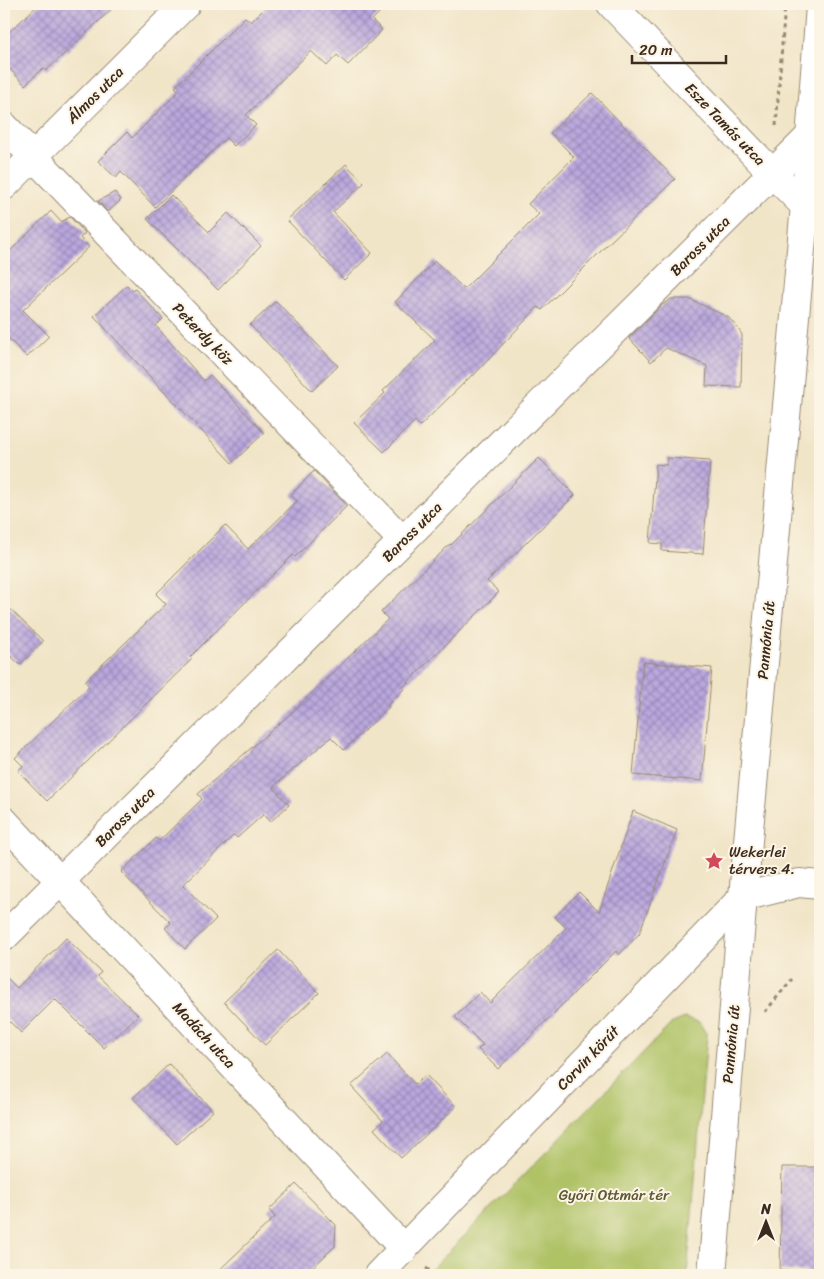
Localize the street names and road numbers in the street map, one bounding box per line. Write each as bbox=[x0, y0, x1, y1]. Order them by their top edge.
street label: Álmos utca bbox=[59, 60, 130, 131]
street label: Esze Tamás utca bbox=[678, 76, 772, 172]
street label: Baross utca bbox=[663, 209, 737, 283]
street label: Peterdy köz bbox=[166, 296, 241, 372]
street label: Baross utca bbox=[375, 495, 449, 569]
street label: Pannónia út bbox=[750, 599, 782, 680]
street label: Baross utca bbox=[88, 780, 162, 854]
street label: Madách utca bbox=[166, 995, 242, 1075]
street label: Pannónia út bbox=[715, 1003, 747, 1084]
street label: Corvin körút bbox=[550, 1019, 627, 1097]

